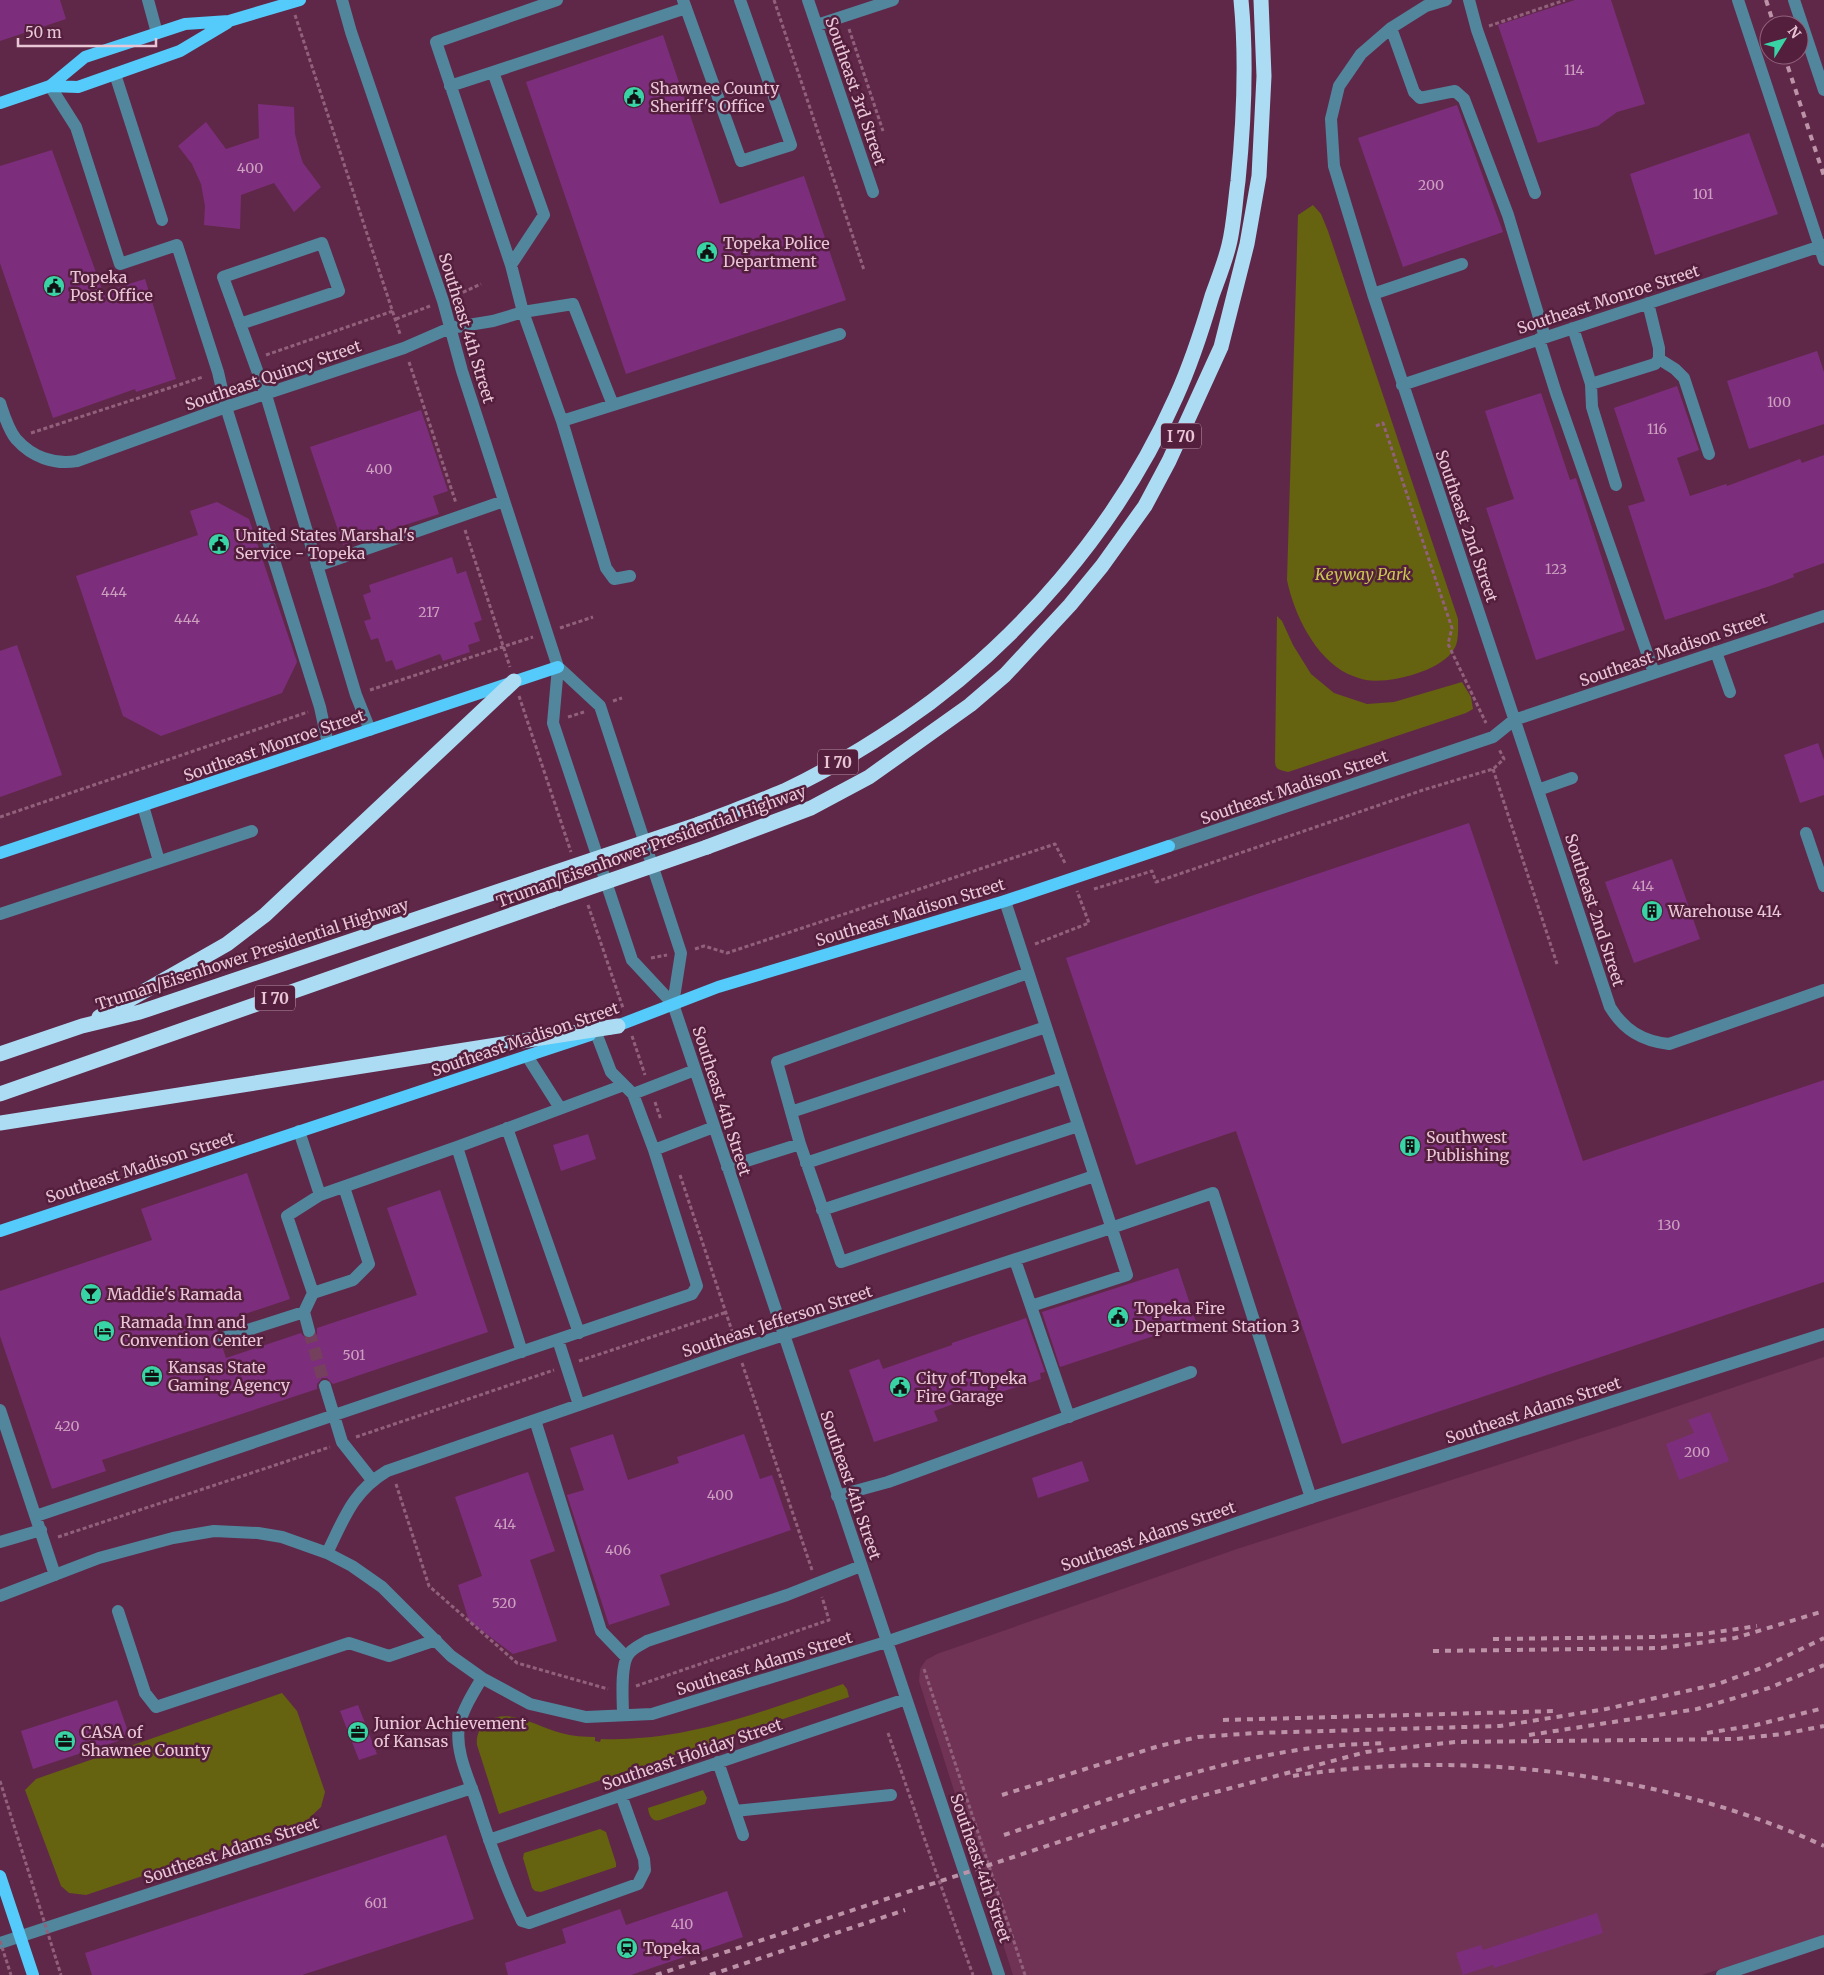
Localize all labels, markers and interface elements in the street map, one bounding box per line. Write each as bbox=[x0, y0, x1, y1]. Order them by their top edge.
street label: Southeast 3rd Street bbox=[821, 14, 891, 168]
scale bar bbox=[18, 15, 155, 47]
north arrow bbox=[1759, 15, 1809, 65]
text: N bbox=[1784, 22, 1805, 42]
text: 50 m bbox=[25, 23, 62, 42]
house number: 114 bbox=[1564, 61, 1584, 79]
place label: Shawnee County Sheriff's Office bbox=[650, 78, 780, 116]
public building icon: Shawnee County Sheriff's Office bbox=[622, 85, 646, 109]
house number: 400 bbox=[237, 159, 263, 177]
house number: 200 bbox=[1418, 176, 1444, 194]
house number: 101 bbox=[1693, 185, 1713, 203]
place label: Topeka Police Department bbox=[723, 233, 830, 271]
public building icon: Topeka Police Department bbox=[695, 240, 719, 264]
street label: Southeast 4th Street bbox=[435, 250, 500, 406]
street label: Southeast Monroe Street bbox=[1514, 260, 1702, 338]
place label: Topeka Post Office bbox=[70, 267, 153, 305]
public building icon: Topeka Post Office bbox=[42, 274, 66, 298]
street label: Southeast Quincy Street bbox=[182, 335, 364, 415]
house number: 100 bbox=[1767, 393, 1791, 411]
house number: 116 bbox=[1647, 420, 1667, 438]
road number: I 70 bbox=[1161, 424, 1201, 448]
street label: Southeast 2nd Street bbox=[1432, 447, 1503, 605]
house number: 400 bbox=[366, 460, 392, 478]
place label: United States Marshal's Service - Topeka bbox=[235, 525, 415, 563]
public building icon: United States Marshal's Service - Topeka bbox=[207, 532, 231, 556]
house number: 123 bbox=[1545, 560, 1567, 578]
park label: Keyway Park bbox=[1314, 564, 1411, 584]
house number: 444 bbox=[101, 583, 127, 601]
house number: 217 bbox=[418, 603, 440, 621]
street label: Southeast Madison Street bbox=[1577, 607, 1770, 691]
house number: 444 bbox=[174, 610, 200, 628]
street label: Southeast Monroe Street bbox=[181, 704, 368, 785]
street label: Southeast Madison Street bbox=[1198, 745, 1391, 829]
road number: I 70 bbox=[818, 750, 858, 774]
street label: Truman/Eisenhower Presidential Highway bbox=[493, 780, 809, 911]
street label: Southeast 2nd Street bbox=[1561, 831, 1629, 990]
street label: Southeast Madison Street bbox=[813, 873, 1008, 950]
house number: 414 bbox=[1632, 877, 1654, 895]
street label: Truman/Eisenhower Presidential Highway bbox=[93, 894, 412, 1014]
building icon: Warehouse 414 bbox=[1640, 899, 1664, 923]
place label: Warehouse 414 bbox=[1667, 901, 1782, 921]
road number: I 70 bbox=[255, 986, 295, 1010]
street label: Southeast Madison Street bbox=[429, 997, 622, 1081]
street label: Southeast 4th Street bbox=[688, 1024, 756, 1179]
street label: Southeast Madison Street bbox=[43, 1127, 238, 1207]
place label: Southwest Publishing bbox=[1426, 1127, 1509, 1165]
building icon: Southwest Publishing bbox=[1398, 1134, 1422, 1158]
house number: 130 bbox=[1658, 1216, 1680, 1234]
street label: Southeast Jefferson Street bbox=[679, 1280, 875, 1361]
bar icon: Maddie's Ramada bbox=[79, 1282, 103, 1306]
place label: Maddie's Ramada bbox=[107, 1284, 243, 1304]
place label: Topeka Fire Department Station 3 bbox=[1134, 1298, 1300, 1336]
public building icon: Topeka Fire Department Station 3 bbox=[1106, 1305, 1130, 1329]
place label: Ramada Inn and Convention Center bbox=[120, 1312, 263, 1350]
hotel icon: Ramada Inn and Convention Center bbox=[92, 1319, 116, 1343]
house number: 501 bbox=[343, 1346, 365, 1364]
place label: Kansas State Gaming Agency bbox=[168, 1357, 291, 1395]
office icon: Kansas State Gaming Agency bbox=[140, 1364, 164, 1388]
place label: City of Topeka Fire Garage bbox=[916, 1368, 1027, 1406]
street label: Southeast Adams Street bbox=[1443, 1372, 1624, 1448]
public building icon: City of Topeka Fire Garage bbox=[888, 1375, 912, 1399]
street label: Southeast 4th Street bbox=[816, 1408, 886, 1563]
house number: 420 bbox=[55, 1417, 79, 1435]
house number: 200 bbox=[1684, 1443, 1710, 1461]
house number: 400 bbox=[707, 1486, 733, 1504]
street label: Southeast Adams Street bbox=[1058, 1496, 1239, 1575]
house number: 414 bbox=[494, 1515, 516, 1533]
house number: 406 bbox=[605, 1541, 631, 1559]
house number: 520 bbox=[492, 1594, 516, 1612]
street label: Southeast Adams Street bbox=[673, 1626, 855, 1699]
place label: Junior Achievement of Kansas bbox=[373, 1713, 527, 1751]
street label: Southeast Holiday Street bbox=[599, 1714, 785, 1794]
office icon: Junior Achievement of Kansas bbox=[346, 1720, 370, 1744]
place label: CASA of Shawnee County bbox=[81, 1722, 211, 1760]
office icon: CASA of Shawnee County bbox=[53, 1729, 77, 1753]
street label: Southeast 4th Street bbox=[946, 1791, 1016, 1946]
street label: Southeast Adams Street bbox=[141, 1812, 322, 1888]
house number: 601 bbox=[364, 1894, 388, 1912]
house number: 410 bbox=[671, 1915, 693, 1933]
station icon: Topeka bbox=[615, 1936, 639, 1960]
place label: Topeka bbox=[643, 1938, 701, 1958]

